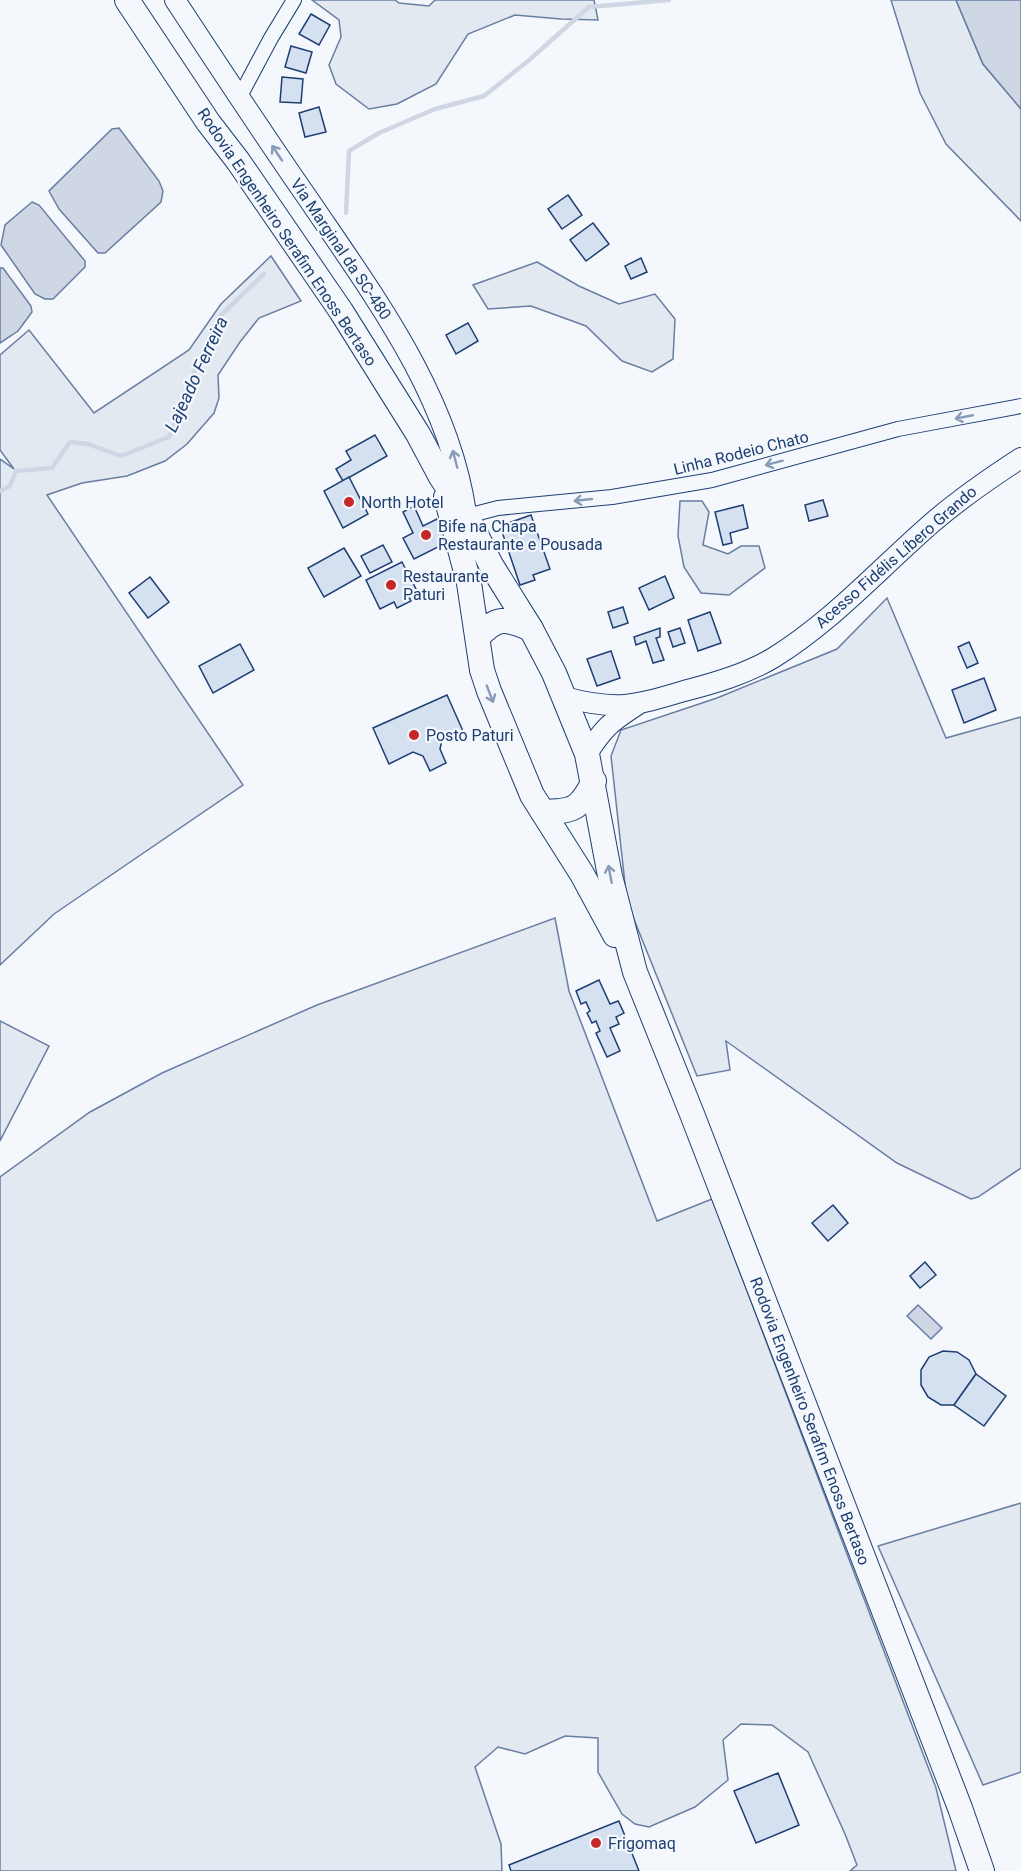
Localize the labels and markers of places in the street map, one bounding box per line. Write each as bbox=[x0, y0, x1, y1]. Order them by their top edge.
place label: North Hotel bbox=[361, 493, 444, 512]
marker: North Hotel bbox=[342, 495, 356, 509]
place label: Bife na Chapa Restaurante e Pousada bbox=[438, 517, 603, 554]
marker: Bife na Chapa Restaurante e Pousada bbox=[419, 528, 433, 542]
place label: Restaurante Paturi bbox=[403, 567, 489, 604]
marker: Restaurante Paturi bbox=[384, 578, 398, 592]
place label: Posto Paturi bbox=[426, 726, 514, 745]
marker: Posto Paturi bbox=[407, 728, 421, 742]
place label: Frigomaq bbox=[608, 1834, 676, 1853]
marker: Frigomaq bbox=[589, 1836, 603, 1850]

